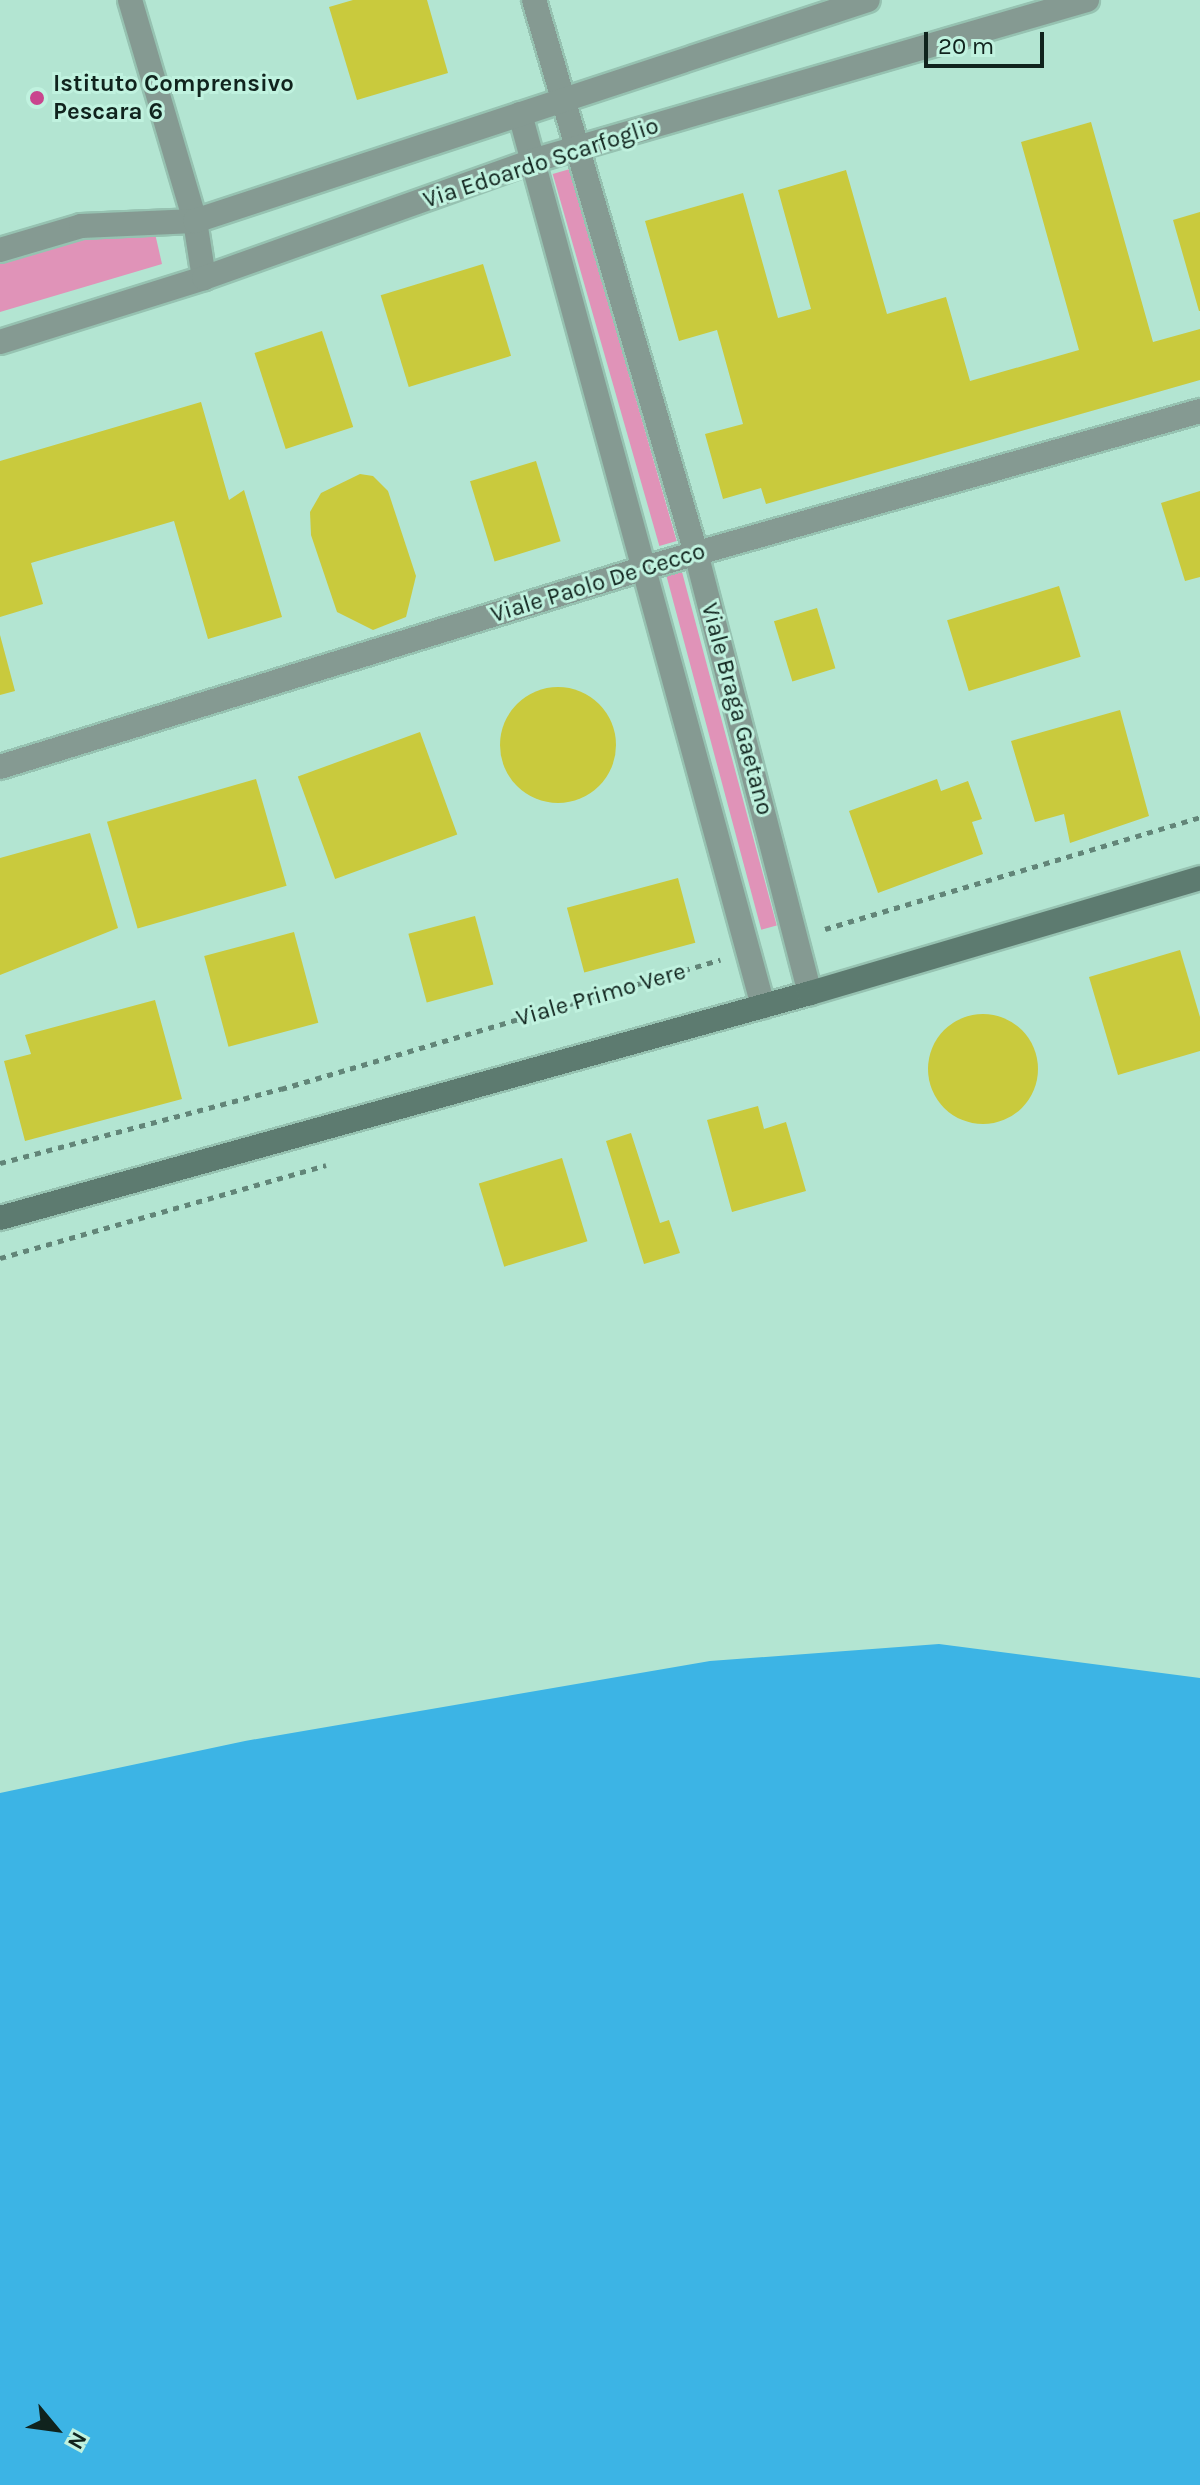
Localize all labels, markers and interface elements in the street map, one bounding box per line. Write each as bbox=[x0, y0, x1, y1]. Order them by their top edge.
scale bar bbox=[928, 16, 1048, 66]
text: 20 m bbox=[938, 32, 994, 60]
place label: Istituto Comprensivo Pescara 6 bbox=[53, 70, 294, 126]
marker: Istituto Comprensivo Pescara 6 bbox=[28, 89, 46, 107]
street label: Via Edoardo Scarfoglio bbox=[420, 111, 662, 215]
street label: Viale Paolo De Cecco bbox=[487, 537, 709, 629]
street label: Viale Braga Gaetano bbox=[695, 600, 779, 818]
street label: Viale Primo Vere bbox=[513, 957, 689, 1033]
north arrow bbox=[16, 2389, 96, 2469]
text: N bbox=[62, 2427, 92, 2454]

